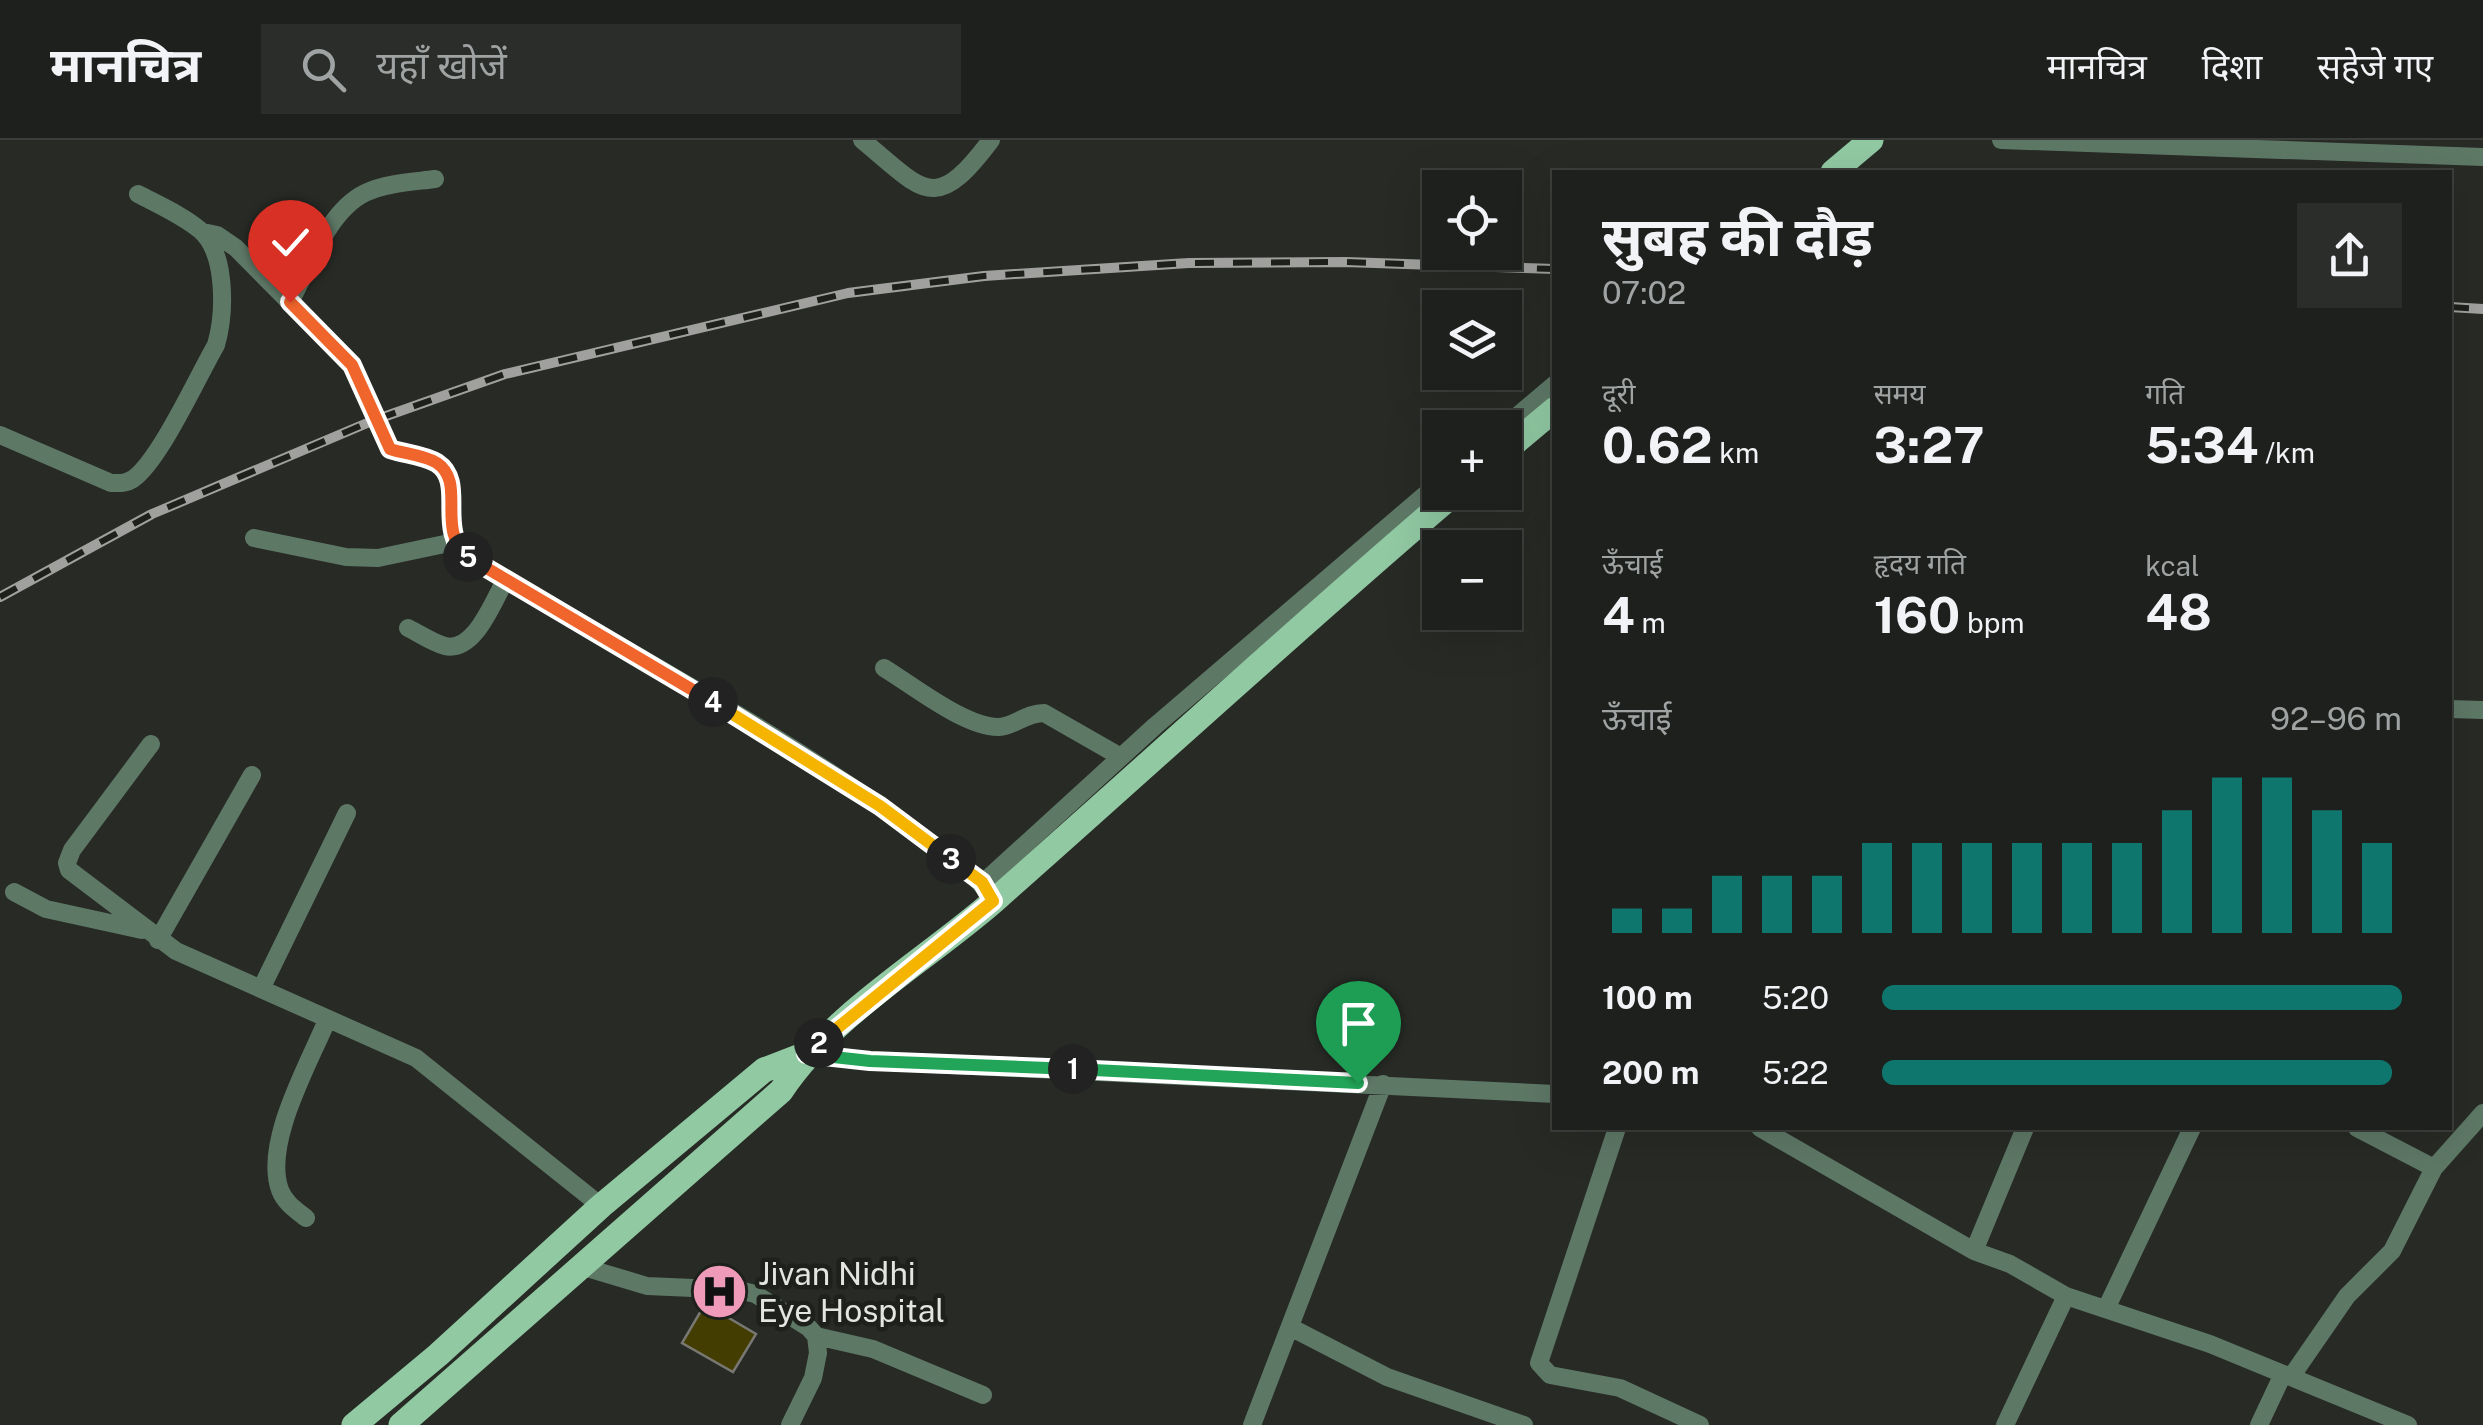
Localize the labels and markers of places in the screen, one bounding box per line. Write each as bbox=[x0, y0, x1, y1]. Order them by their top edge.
pin bbox=[248, 200, 333, 303]
pin: 5 bbox=[443, 532, 493, 582]
pin: 4 bbox=[688, 677, 738, 727]
pin: 3 bbox=[926, 834, 976, 884]
pin bbox=[1316, 981, 1401, 1084]
pin: 2 bbox=[794, 1018, 844, 1068]
pin: 1 bbox=[1048, 1044, 1098, 1094]
place label: Jivan Nidhi Eye Hospital bbox=[758, 1255, 945, 1329]
hospital icon: Jivan Nidhi Eye Hospital bbox=[689, 1261, 749, 1321]

